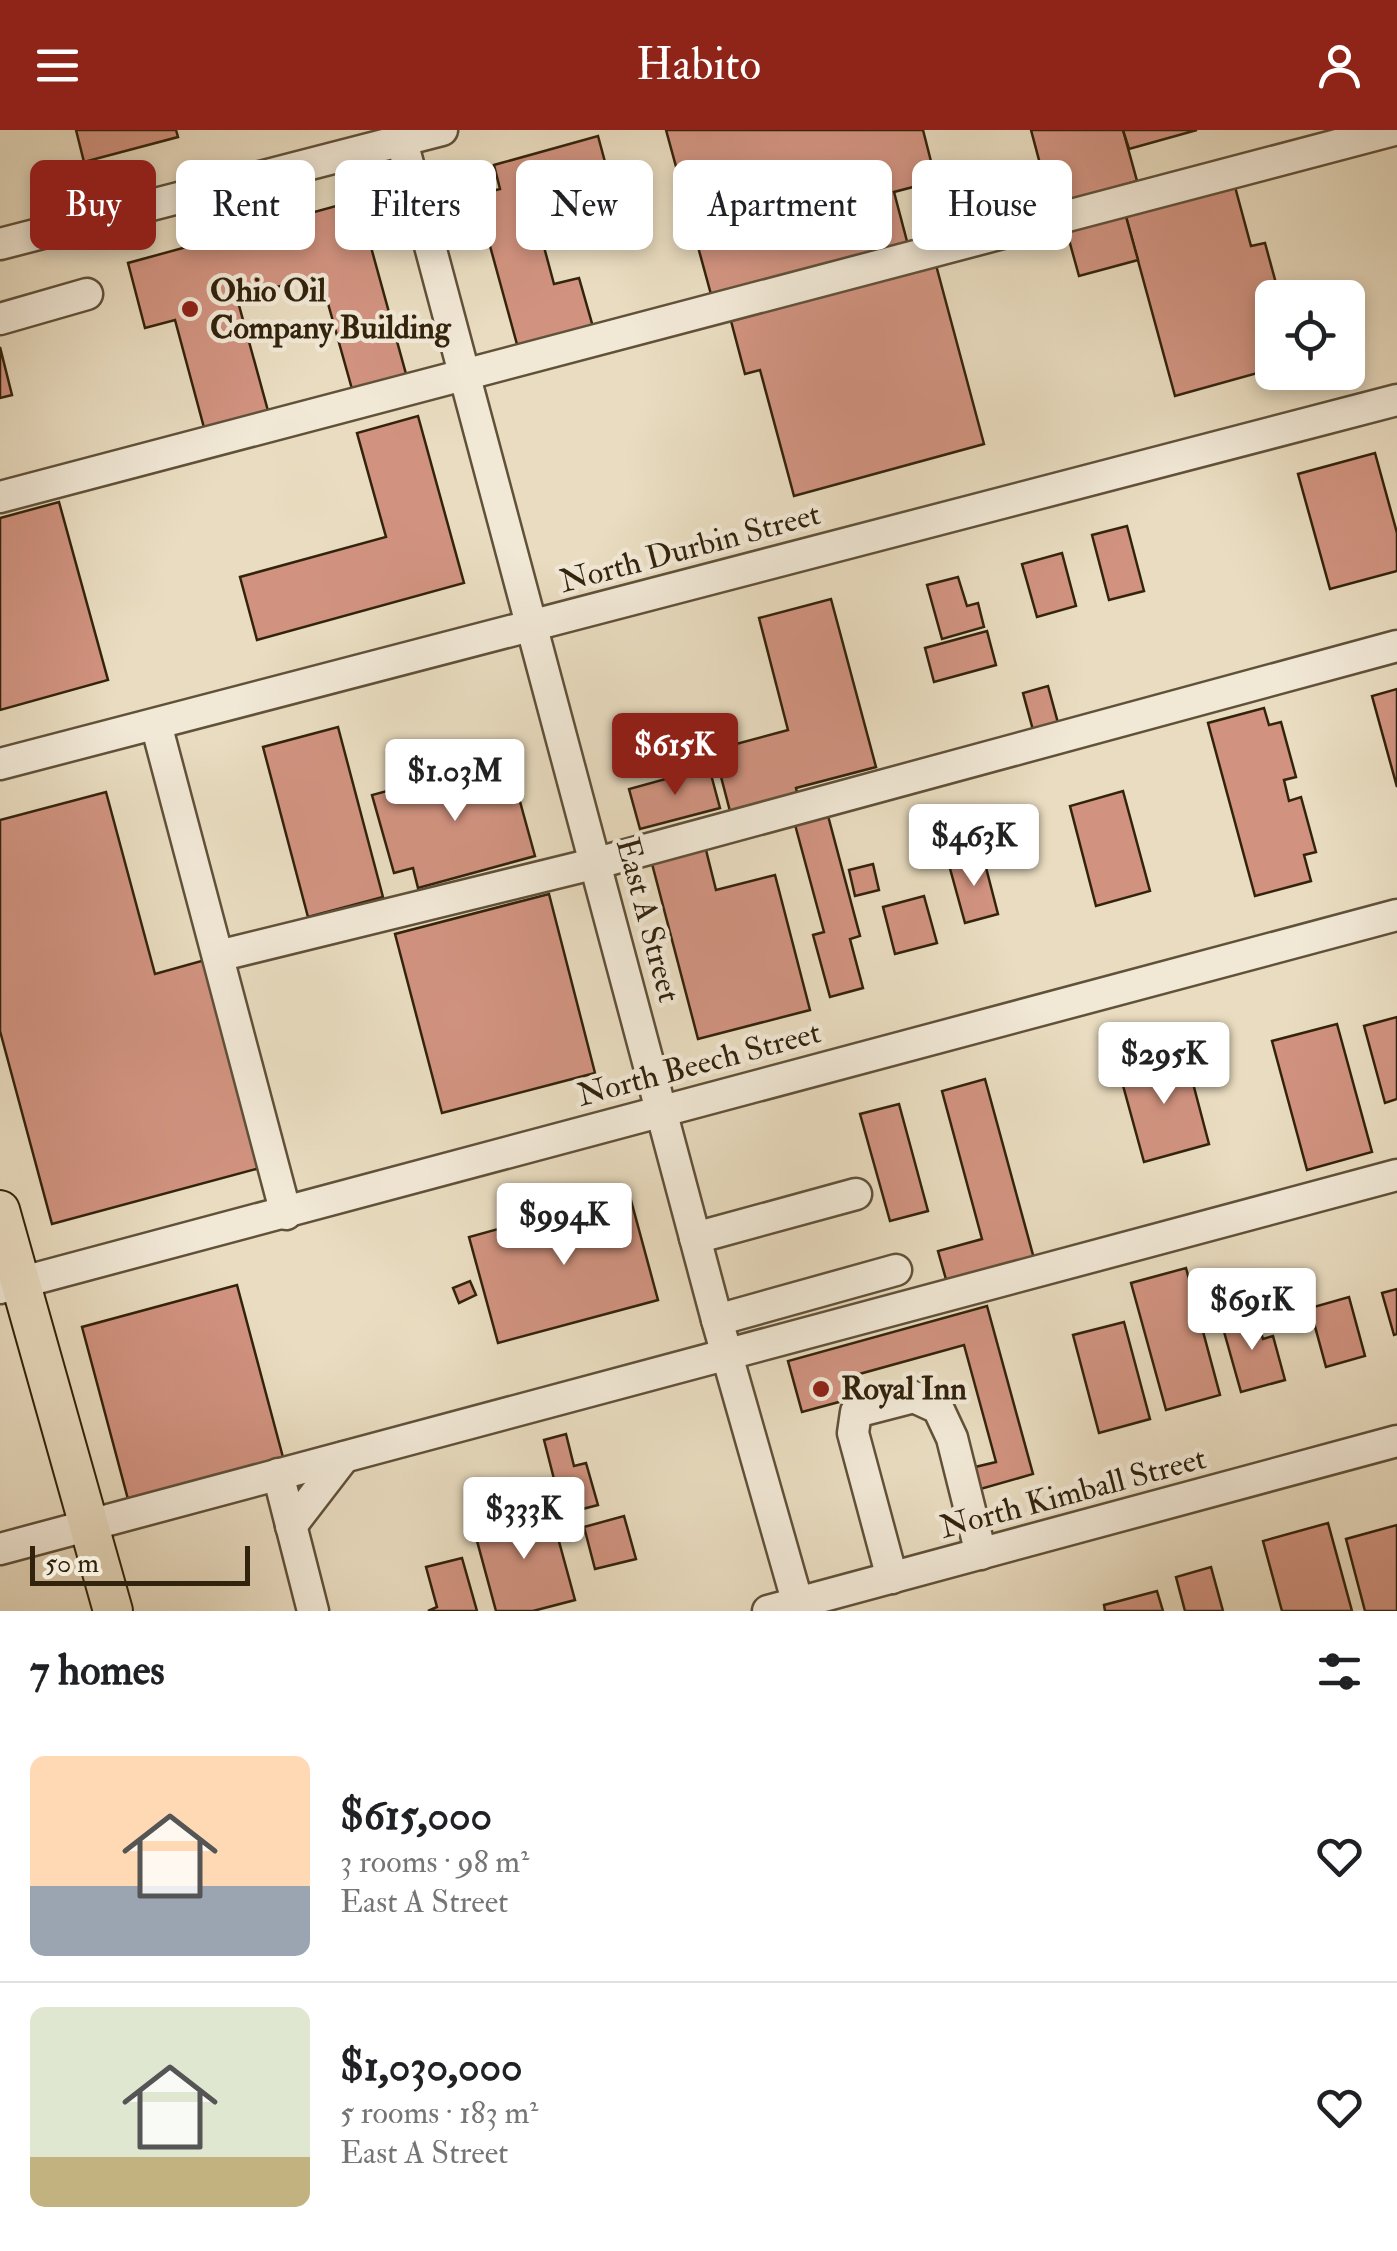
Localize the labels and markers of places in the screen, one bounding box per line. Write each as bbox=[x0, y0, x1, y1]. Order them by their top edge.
place label: Ohio Oil Company Building bbox=[210, 271, 452, 348]
marker: Ohio Oil Company Building bbox=[179, 298, 201, 320]
pin: $615K bbox=[605, 713, 745, 798]
pin: $1.03M bbox=[374, 739, 536, 824]
pin: $463K bbox=[904, 804, 1044, 889]
pin: $295K bbox=[1094, 1022, 1234, 1107]
pin: $994K bbox=[494, 1183, 634, 1268]
pin: $691K bbox=[1182, 1268, 1322, 1353]
place label: Royal Inn bbox=[841, 1369, 967, 1409]
marker: Royal Inn bbox=[810, 1378, 832, 1400]
pin: $333K bbox=[454, 1477, 594, 1562]

